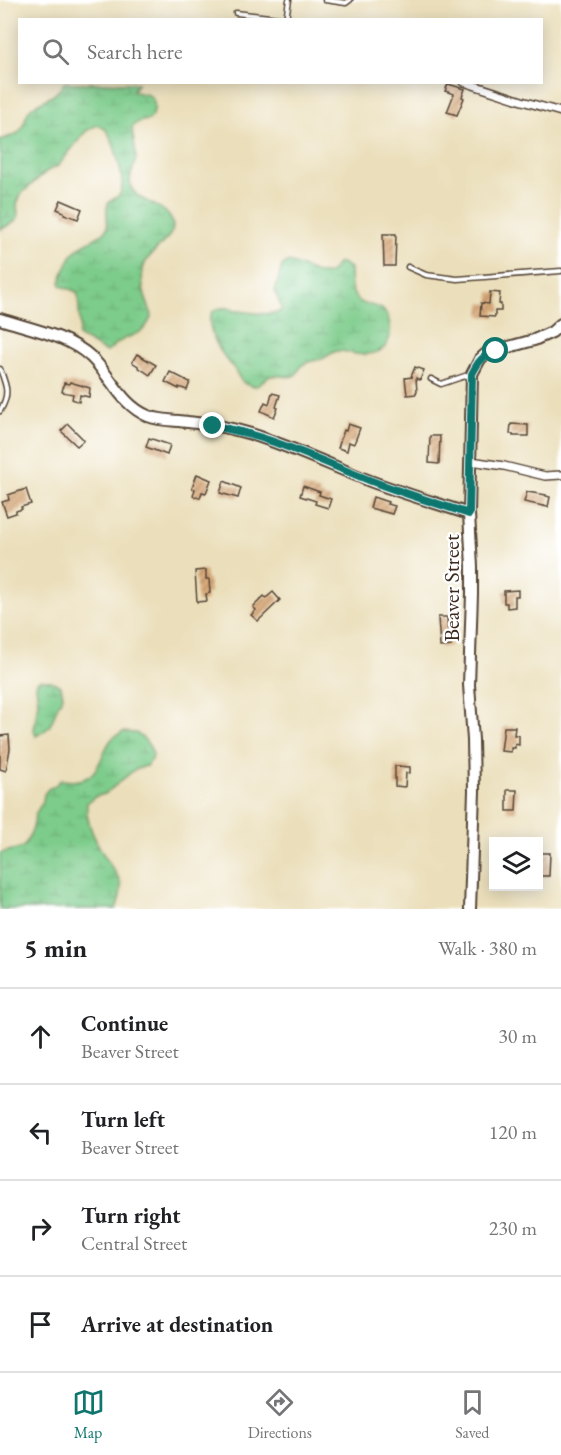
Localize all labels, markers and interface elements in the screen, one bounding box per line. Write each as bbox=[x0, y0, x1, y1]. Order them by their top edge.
search box bbox=[18, 18, 543, 84]
icon: search bbox=[39, 35, 72, 68]
text: Search here bbox=[87, 37, 182, 66]
route start bbox=[482, 337, 508, 363]
route end bbox=[199, 412, 225, 438]
street label: Beaver Street bbox=[437, 534, 466, 642]
map controls bbox=[489, 837, 543, 891]
button: layers bbox=[489, 837, 543, 891]
text: 5 min bbox=[24, 931, 87, 965]
text: Walk · 380 m bbox=[438, 935, 537, 961]
text: Continue bbox=[81, 1009, 168, 1038]
icon: ahead bbox=[24, 1020, 57, 1053]
text: 30 m bbox=[498, 1023, 537, 1049]
text: Beaver Street bbox=[81, 1038, 179, 1064]
text: Turn left bbox=[81, 1105, 165, 1134]
icon: left bbox=[24, 1116, 57, 1149]
text: 120 m bbox=[489, 1119, 537, 1145]
text: Beaver Street bbox=[81, 1134, 179, 1160]
text: Turn right bbox=[81, 1201, 180, 1230]
icon: right bbox=[24, 1212, 57, 1245]
text: 230 m bbox=[489, 1215, 537, 1241]
text: Central Street bbox=[81, 1230, 187, 1256]
icon: arrive bbox=[24, 1308, 57, 1341]
text: Arrive at destination bbox=[81, 1310, 273, 1339]
tab: Map bbox=[72, 1386, 105, 1443]
tab: Directions bbox=[248, 1386, 312, 1443]
tab: Saved bbox=[455, 1386, 489, 1443]

